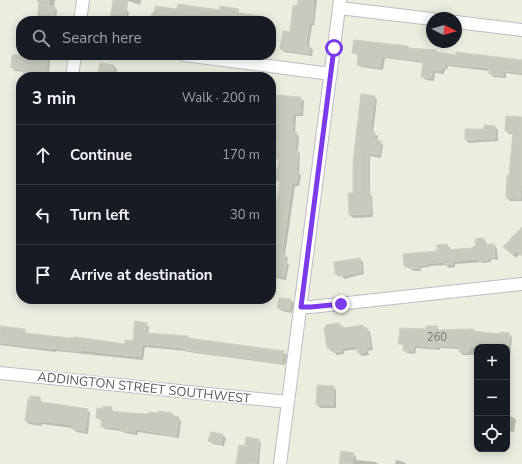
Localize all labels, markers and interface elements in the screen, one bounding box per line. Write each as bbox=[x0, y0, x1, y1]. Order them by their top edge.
north arrow bbox=[426, 12, 462, 48]
search box bbox=[16, 16, 276, 60]
icon: search bbox=[30, 27, 52, 49]
text: Search here bbox=[62, 28, 142, 48]
route start bbox=[325, 39, 343, 57]
text: 3 min bbox=[32, 87, 76, 110]
text: Walk · 200 m bbox=[182, 89, 260, 107]
icon: ahead bbox=[32, 144, 54, 166]
text: Continue bbox=[70, 145, 132, 165]
text: 170 m bbox=[222, 146, 260, 164]
icon: left bbox=[32, 204, 54, 226]
text: Turn left bbox=[70, 205, 129, 225]
text: 30 m bbox=[230, 206, 260, 224]
icon: arrive bbox=[32, 264, 54, 286]
text: Arrive at destination bbox=[70, 265, 213, 285]
route end bbox=[332, 295, 350, 313]
house number: 260 bbox=[427, 330, 447, 345]
map controls bbox=[474, 344, 510, 452]
button: + bbox=[474, 344, 510, 380]
street label: ADDINGTON STREET SOUTHWEST bbox=[37, 368, 252, 408]
button: − bbox=[474, 380, 510, 416]
button: locate bbox=[474, 416, 510, 452]

